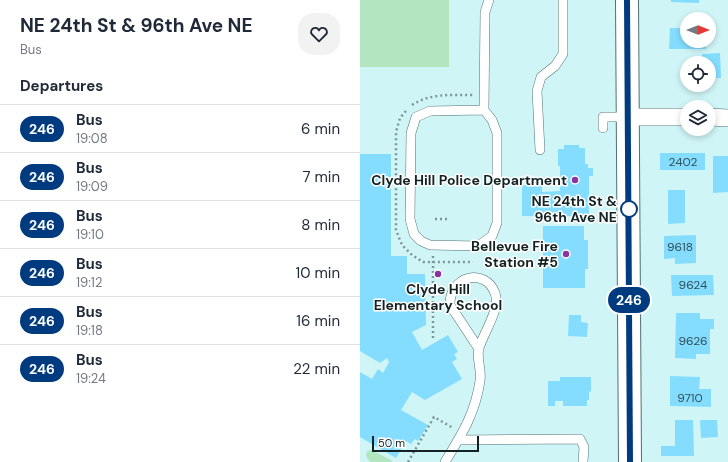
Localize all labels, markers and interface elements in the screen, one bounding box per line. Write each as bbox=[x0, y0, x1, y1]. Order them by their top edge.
north arrow bbox=[680, 12, 716, 48]
map controls bbox=[680, 12, 716, 136]
text: NE 24th St & 96th Ave NE bbox=[20, 13, 253, 38]
button: heart bbox=[298, 13, 340, 55]
text: Bus bbox=[20, 41, 42, 58]
button: locate bbox=[680, 56, 716, 92]
text: Departures bbox=[20, 76, 103, 96]
button: layers bbox=[680, 100, 716, 136]
text: Bus bbox=[76, 110, 103, 130]
text: 6 min bbox=[301, 119, 340, 139]
text: 246 bbox=[29, 120, 55, 138]
text: 19:08 bbox=[76, 130, 108, 147]
house number: 2402 bbox=[669, 154, 698, 170]
text: Bus bbox=[76, 158, 103, 178]
text: 7 min bbox=[302, 167, 340, 187]
text: 246 bbox=[29, 168, 55, 186]
place label: Clyde Hill Police Department bbox=[371, 171, 567, 189]
marker: Clyde Hill Police Department bbox=[570, 175, 580, 185]
text: 19:09 bbox=[76, 178, 108, 195]
place label: NE 24th St & 96th Ave NE bbox=[532, 192, 617, 226]
marker: NE 24th St & 96th Ave NE bbox=[620, 200, 638, 218]
text: Bus bbox=[76, 206, 103, 226]
text: 8 min bbox=[301, 215, 340, 235]
text: 246 bbox=[29, 216, 55, 234]
text: 19:10 bbox=[76, 226, 104, 243]
place label: Bellevue Fire Station #5 bbox=[471, 237, 558, 271]
house number: 9618 bbox=[667, 239, 693, 255]
marker: Bellevue Fire Station #5 bbox=[561, 249, 571, 259]
text: Bus bbox=[76, 254, 103, 274]
text: 10 min bbox=[295, 263, 340, 283]
text: 246 bbox=[29, 264, 55, 282]
marker: Clyde Hill Elementary School bbox=[433, 269, 443, 279]
text: 19:12 bbox=[76, 274, 102, 291]
house number: 9624 bbox=[679, 277, 707, 293]
place label: Clyde Hill Elementary School bbox=[374, 280, 502, 314]
line badge: 246 bbox=[606, 287, 652, 313]
text: 246 bbox=[616, 291, 642, 309]
text: Bus bbox=[76, 302, 103, 322]
text: 16 min bbox=[296, 311, 340, 331]
text: 246 bbox=[29, 312, 55, 330]
text: 19:18 bbox=[76, 322, 103, 339]
house number: 9626 bbox=[678, 333, 708, 349]
text: Bus bbox=[76, 350, 103, 370]
text: 22 min bbox=[293, 359, 340, 379]
text: 246 bbox=[29, 360, 55, 378]
text: 19:24 bbox=[76, 370, 106, 387]
house number: 9710 bbox=[677, 390, 703, 406]
scale bar bbox=[372, 434, 479, 453]
text: 50 m bbox=[378, 436, 405, 450]

